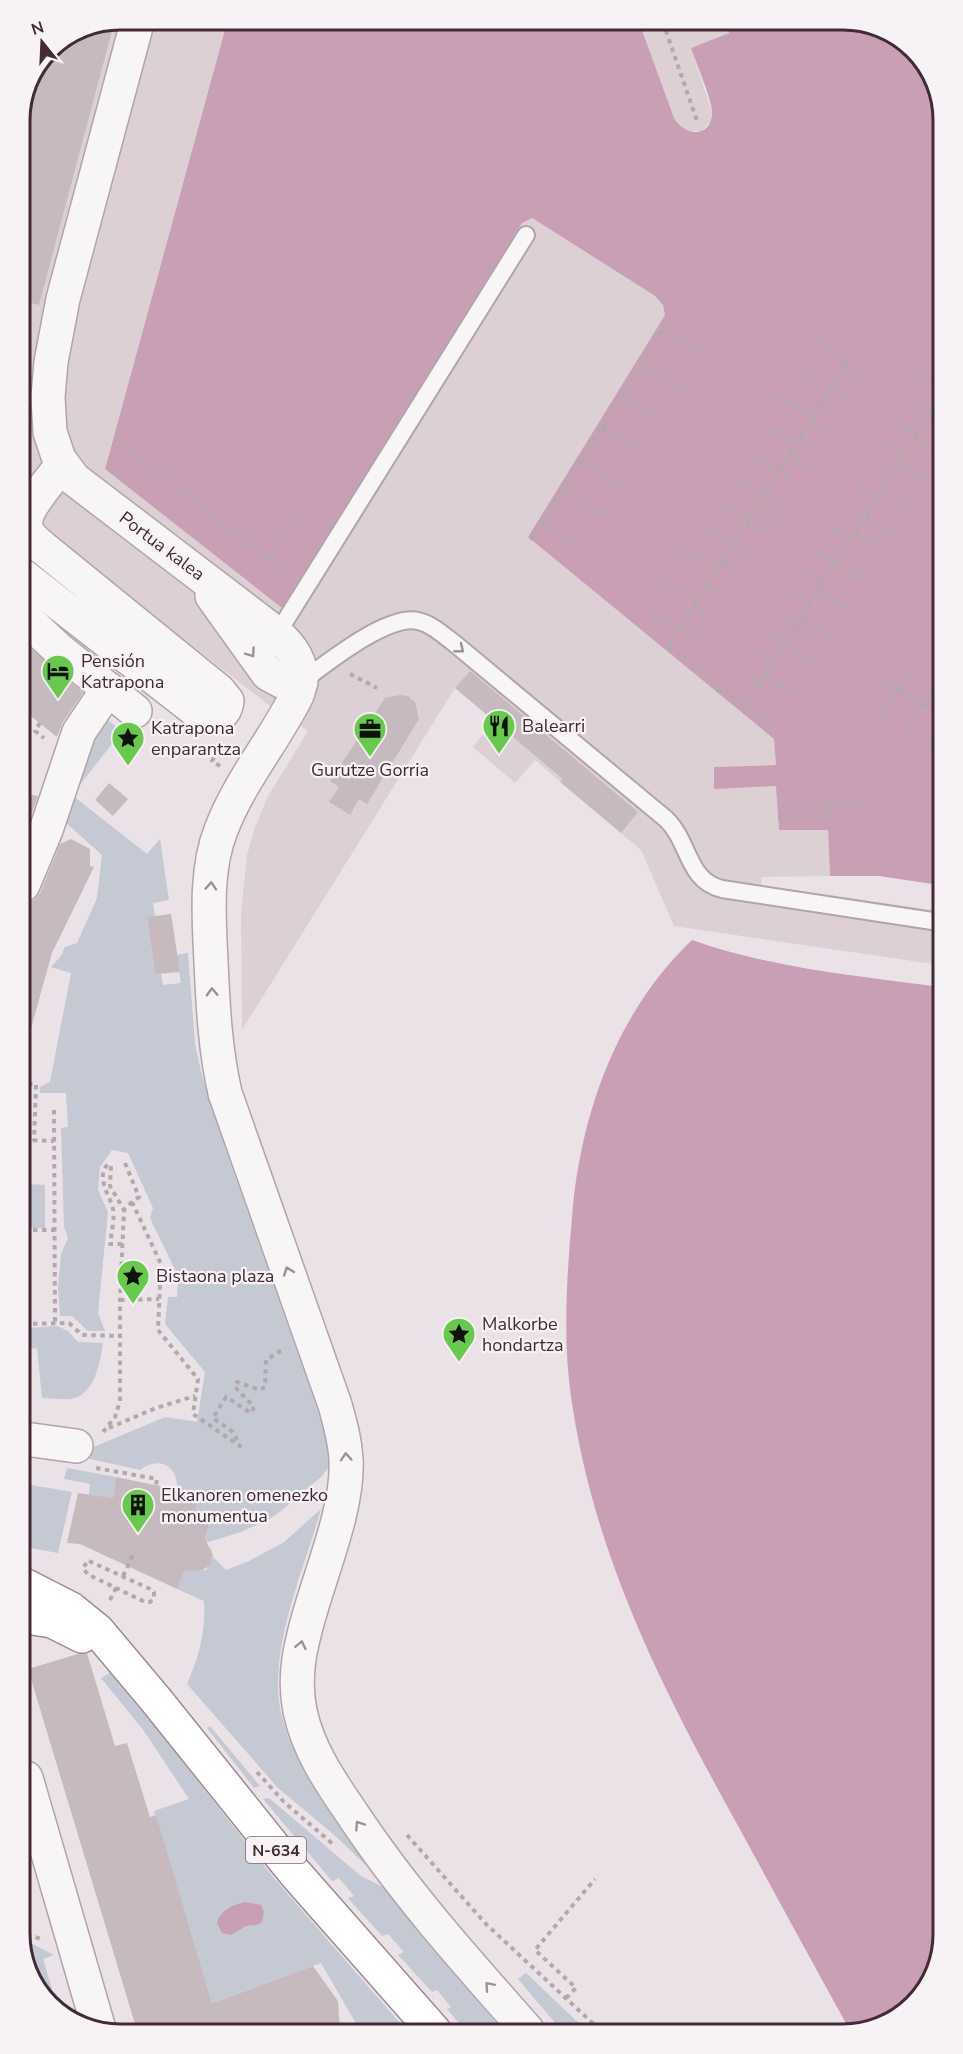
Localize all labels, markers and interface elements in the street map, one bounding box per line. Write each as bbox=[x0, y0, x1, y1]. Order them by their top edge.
north arrow bbox=[12, 12, 72, 72]
text: N bbox=[29, 16, 47, 41]
street label: Portua kalea bbox=[114, 506, 210, 586]
one-way arrow bbox=[454, 642, 465, 653]
one-way arrow bbox=[244, 646, 255, 657]
place label: Pensión Katrapona bbox=[81, 649, 164, 694]
hotel icon: Pensión Katrapona bbox=[40, 653, 76, 700]
restaurant icon: Balearri bbox=[481, 708, 517, 755]
office icon: Gurutze Gorria bbox=[352, 711, 388, 758]
place label: Balearri bbox=[522, 714, 585, 738]
place label: Katrapona enparantza bbox=[151, 716, 241, 761]
place icon: Katrapona enparantza bbox=[110, 720, 146, 767]
place label: Gurutze Gorria bbox=[311, 758, 429, 782]
one-way arrow bbox=[204, 882, 217, 891]
one-way arrow bbox=[206, 988, 218, 997]
place icon: Bistaona plaza bbox=[115, 1258, 151, 1305]
place label: Bistaona plaza bbox=[156, 1264, 274, 1288]
one-way arrow bbox=[283, 1266, 296, 1277]
place label: Malkorbe hondartza bbox=[482, 1312, 564, 1357]
place icon: Malkorbe hondartza bbox=[441, 1316, 477, 1363]
one-way arrow bbox=[339, 1452, 352, 1461]
place label: Elkanoren omenezko monumentua bbox=[161, 1483, 328, 1528]
building icon: Elkanoren omenezko monumentua bbox=[120, 1487, 156, 1534]
one-way arrow bbox=[294, 1641, 307, 1651]
one-way arrow bbox=[355, 1820, 366, 1831]
road number: N-634 bbox=[246, 1837, 306, 1863]
one-way arrow bbox=[485, 1982, 496, 1993]

